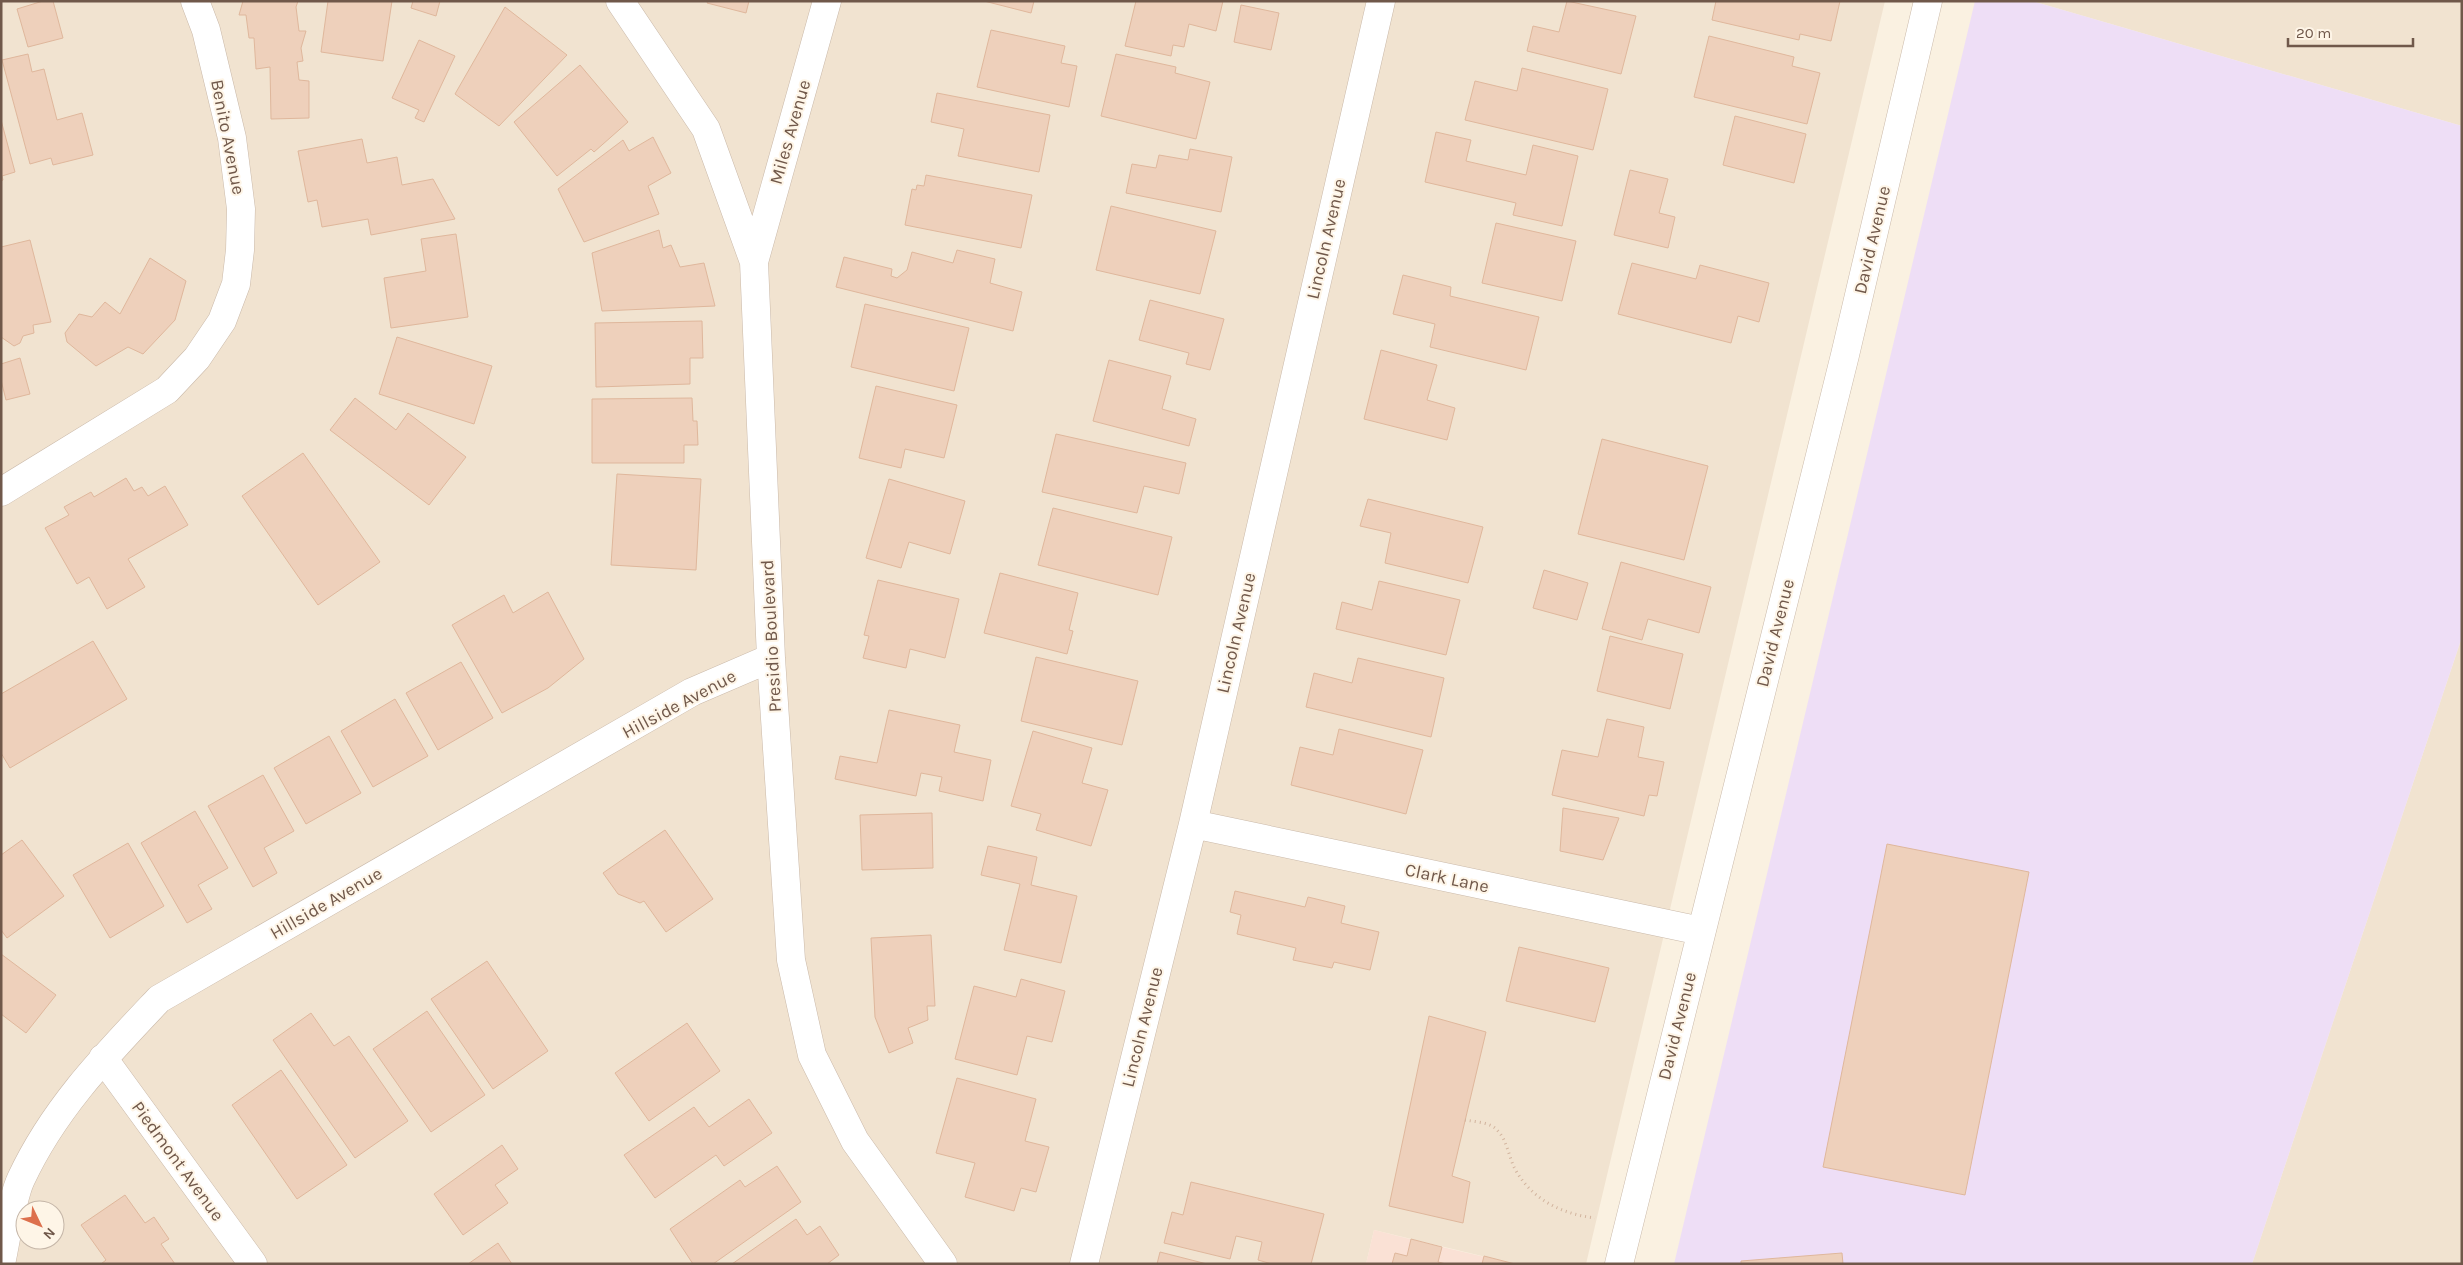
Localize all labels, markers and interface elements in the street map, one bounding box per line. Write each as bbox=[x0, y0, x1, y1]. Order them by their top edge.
scale bar bbox=[2288, 15, 2413, 47]
text: 20 m bbox=[2296, 24, 2331, 42]
street label: Miles Avenue bbox=[765, 77, 815, 187]
street label: Benito Avenue bbox=[206, 78, 250, 196]
street label: Lincoln Avenue bbox=[1301, 177, 1351, 301]
street label: David Avenue bbox=[1849, 184, 1895, 296]
street label: Presidio Boulevard bbox=[756, 559, 786, 713]
street label: Lincoln Avenue bbox=[1211, 571, 1261, 695]
street label: David Avenue bbox=[1751, 577, 1799, 689]
street label: Hillside Avenue bbox=[618, 665, 740, 743]
street label: Clark Lane bbox=[1403, 858, 1491, 898]
street label: Hillside Avenue bbox=[266, 862, 386, 944]
street label: Lincoln Avenue bbox=[1116, 965, 1168, 1089]
street label: David Avenue bbox=[1653, 970, 1701, 1082]
street label: Piedmont Avenue bbox=[127, 1097, 229, 1225]
north arrow bbox=[15, 1200, 65, 1250]
text: N bbox=[39, 1224, 59, 1243]

